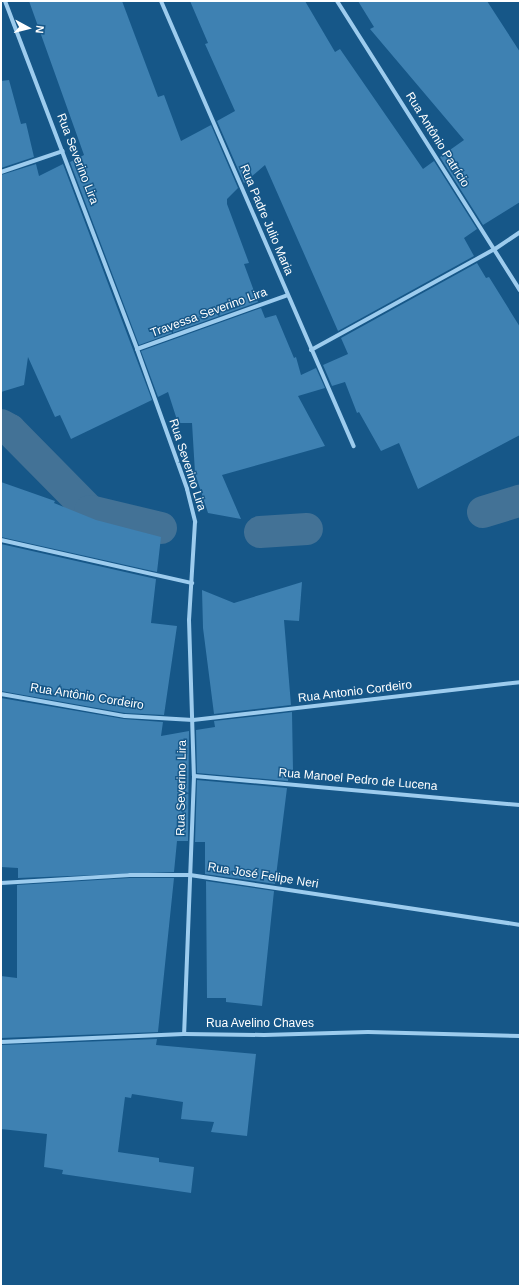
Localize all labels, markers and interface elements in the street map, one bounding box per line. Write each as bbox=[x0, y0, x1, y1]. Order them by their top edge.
north arrow bbox=[8, 8, 48, 48]
text: N bbox=[33, 25, 46, 34]
street label: Rua Antônio Patrício bbox=[402, 90, 472, 190]
street label: Rua Severino Lira bbox=[53, 112, 101, 206]
street label: Rua Padre Julio Maria bbox=[236, 163, 296, 277]
street label: Travessa Severino Lira bbox=[149, 285, 269, 341]
street label: Rua Severino Lira bbox=[165, 417, 209, 513]
street label: Rua Antonio Cordeiro bbox=[297, 678, 413, 706]
street label: Rua Antônio Cordeiro bbox=[29, 681, 145, 713]
street label: Rua Severino Lira bbox=[174, 740, 190, 836]
street label: Rua Manoel Pedro de Lucena bbox=[278, 766, 438, 794]
street label: Rua José Felipe Neri bbox=[207, 860, 319, 892]
street label: Rua Avelino Chaves bbox=[206, 1017, 314, 1031]

